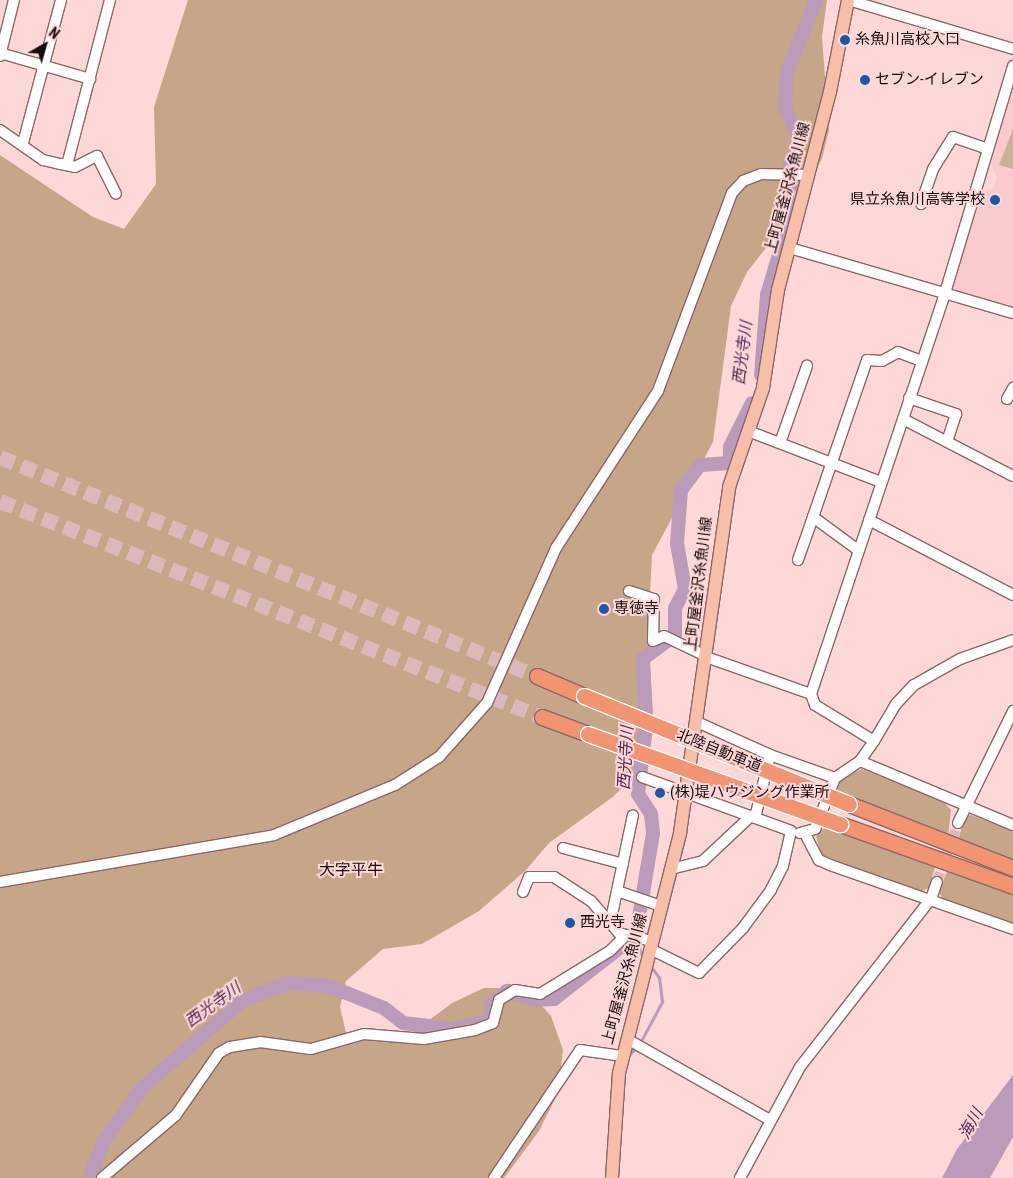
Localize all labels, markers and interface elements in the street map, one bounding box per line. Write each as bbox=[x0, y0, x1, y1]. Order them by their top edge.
north arrow bbox=[20, 20, 70, 70]
text: N bbox=[46, 24, 63, 42]
place label: 糸魚川高校入口 bbox=[855, 31, 960, 49]
marker: 糸魚川高校入口 bbox=[839, 34, 851, 46]
place label: セブン-イレブン bbox=[875, 71, 984, 89]
marker: セブン-イレブン bbox=[859, 74, 871, 86]
street label: 上町屋釜沢糸魚川線 bbox=[762, 120, 814, 256]
place label: 県立糸魚川高等学校 bbox=[850, 191, 985, 209]
marker: 県立糸魚川高等学校 bbox=[989, 194, 1001, 206]
water label: 西光寺川 bbox=[730, 320, 756, 386]
street label: 上町屋釜沢糸魚川線 bbox=[682, 516, 716, 652]
place label: 専徳寺 bbox=[614, 600, 659, 618]
marker: 専徳寺 bbox=[598, 603, 610, 615]
water label: 西光寺川 bbox=[615, 726, 637, 790]
street label: 北陸自動車道 bbox=[674, 726, 764, 776]
place label: (株)堤ハウジング作業所 bbox=[670, 784, 829, 802]
marker: (株)堤ハウジング作業所 bbox=[654, 787, 666, 799]
district label: 大字平牛 bbox=[319, 860, 383, 880]
street label: 上町屋釜沢糸魚川線 bbox=[599, 911, 651, 1047]
place label: 西光寺 bbox=[580, 914, 625, 932]
marker: 西光寺 bbox=[564, 917, 576, 929]
water label: 西光寺川 bbox=[181, 978, 245, 1032]
water label: 海川 bbox=[955, 1105, 987, 1143]

